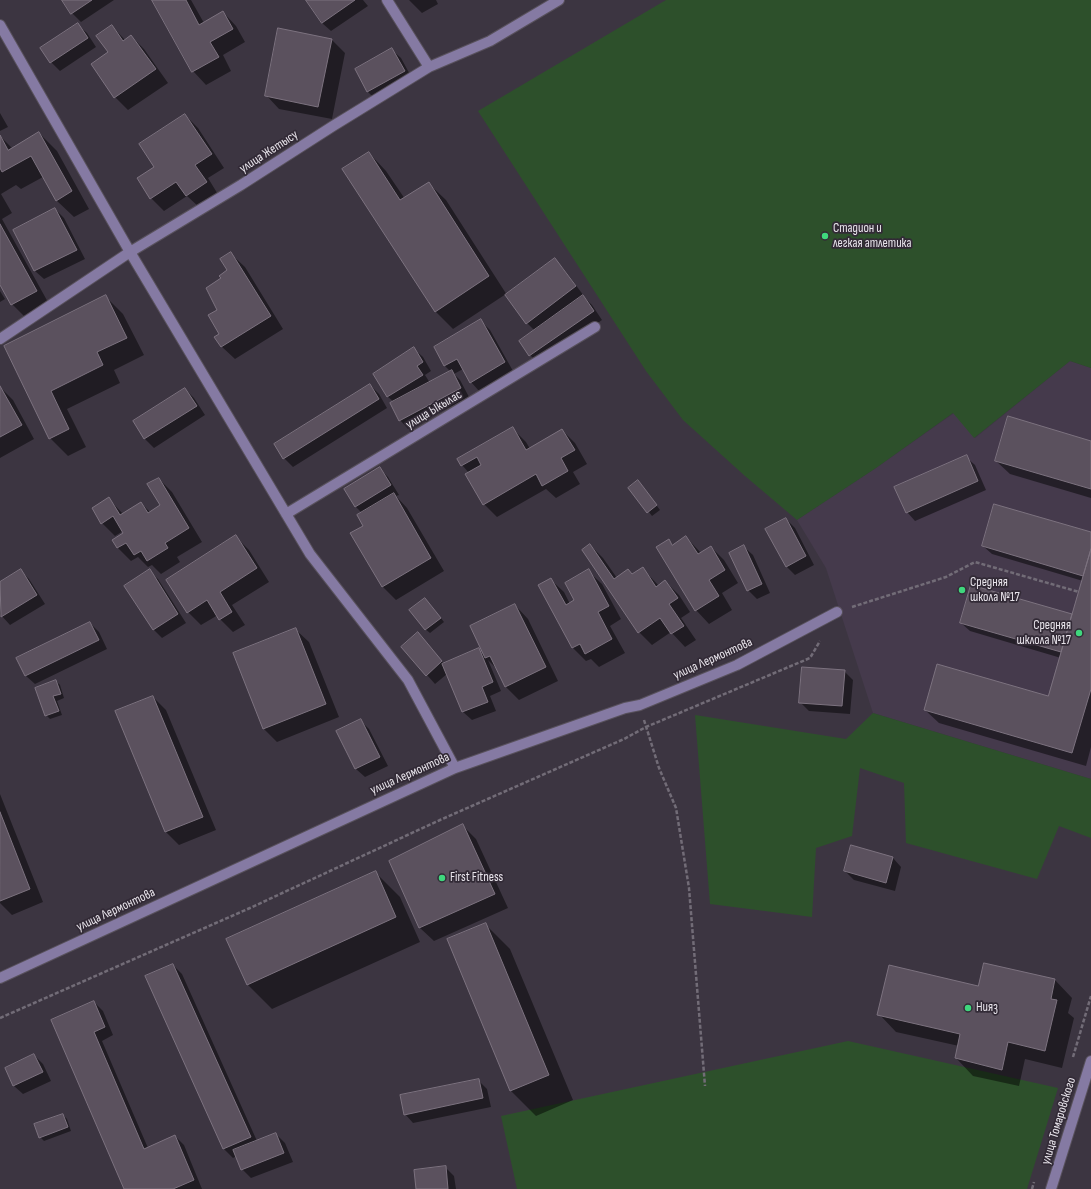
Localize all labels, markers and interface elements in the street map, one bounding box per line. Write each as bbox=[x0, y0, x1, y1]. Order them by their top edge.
street label: улица Жетысу bbox=[237, 127, 301, 177]
place label: Стадион и легкая атлетика bbox=[833, 221, 911, 252]
marker: Стадион и легкая атлетика bbox=[820, 231, 830, 241]
street label: улица Ыкылас bbox=[403, 387, 465, 433]
place label: Средняя школа №17 bbox=[970, 575, 1020, 606]
marker: Средняя школа №17 bbox=[957, 585, 967, 595]
place label: Средняя шклола №17 bbox=[1016, 618, 1071, 649]
marker: Средняя шклола №17 bbox=[1074, 628, 1084, 638]
street label: улица Лермонтова bbox=[671, 635, 755, 683]
street label: улица Лермонтова bbox=[368, 750, 452, 798]
place label: First Fitness bbox=[450, 870, 503, 886]
marker: First Fitness bbox=[437, 873, 447, 883]
street label: улица Лермонтова bbox=[74, 885, 158, 935]
place label: Нияз bbox=[976, 1000, 998, 1016]
marker: Нияз bbox=[963, 1003, 973, 1013]
street label: улица Томаровского bbox=[1038, 1076, 1080, 1166]

